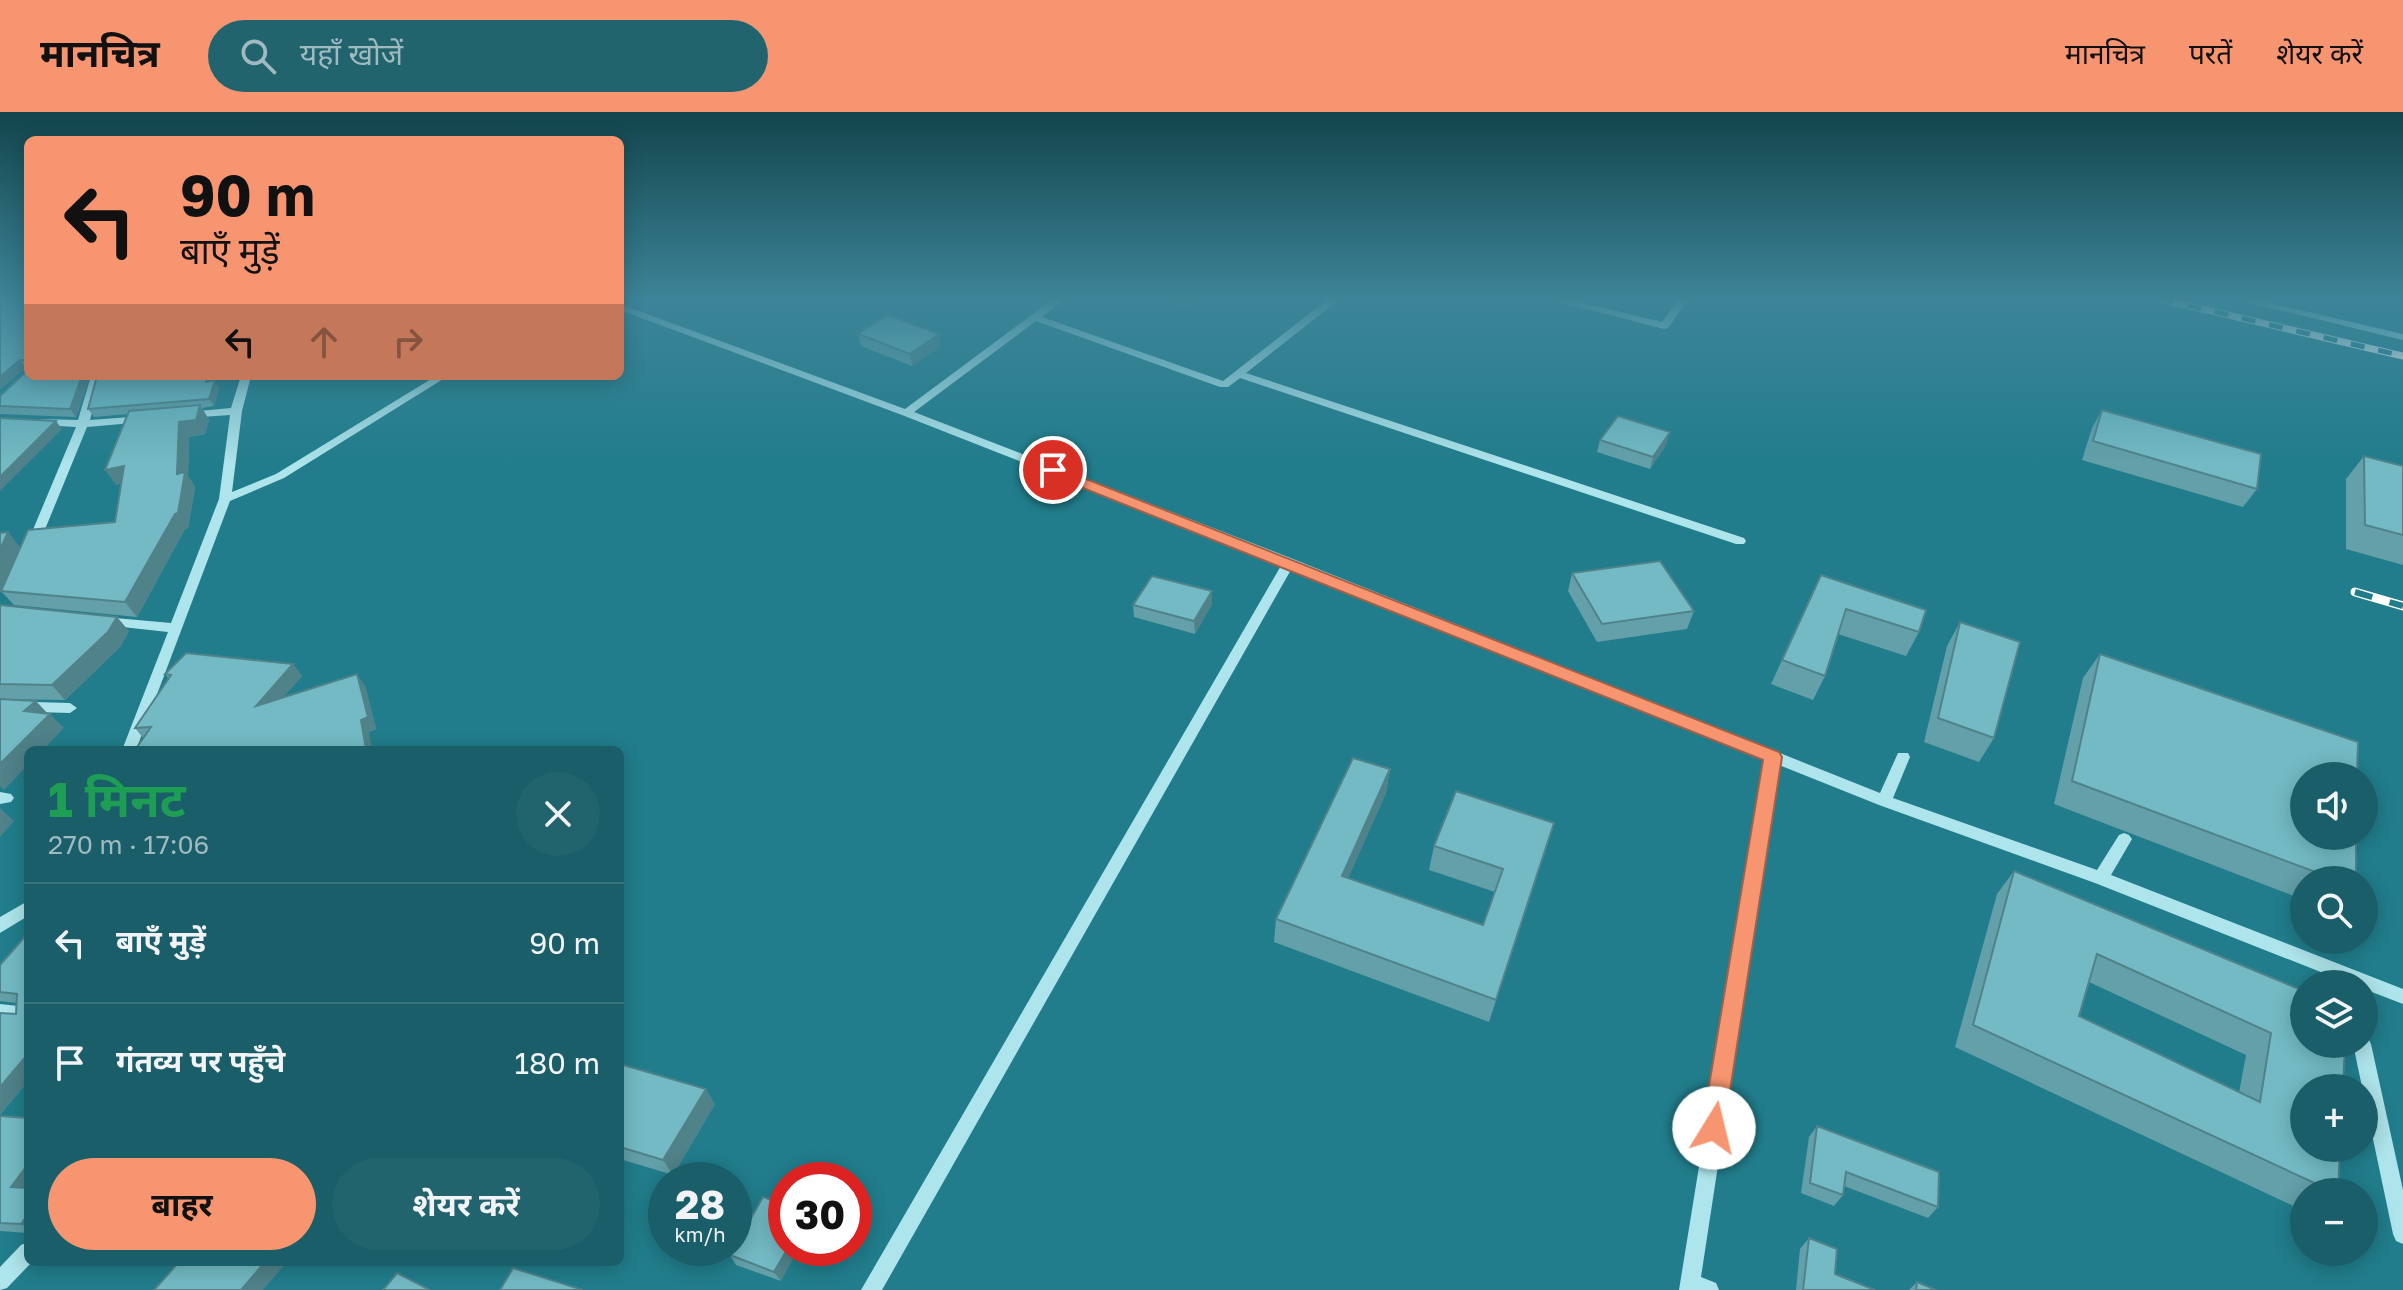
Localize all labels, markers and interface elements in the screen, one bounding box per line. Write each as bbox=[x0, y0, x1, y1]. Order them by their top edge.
search box bbox=[208, 20, 768, 92]
text: मानचित्र bbox=[40, 30, 160, 75]
icon: search bbox=[236, 34, 280, 78]
text: यहाँ खोजें bbox=[300, 36, 403, 72]
text: मानचित्र bbox=[2065, 37, 2145, 70]
text: परतें bbox=[2189, 37, 2232, 70]
text: शेयर करें bbox=[2276, 37, 2363, 70]
text: 90 m bbox=[180, 161, 315, 228]
icon: left bbox=[48, 168, 152, 272]
text: बाएँ मुड़ें bbox=[180, 229, 280, 272]
icon: left bbox=[218, 320, 262, 364]
icon: ahead bbox=[302, 320, 346, 364]
icon: right bbox=[386, 320, 430, 364]
pin bbox=[1019, 436, 1087, 504]
icon: arrive bbox=[1031, 448, 1075, 492]
map controls bbox=[2290, 762, 2378, 1266]
button: sound bbox=[2290, 762, 2378, 850]
text: 1 मिनट bbox=[48, 770, 185, 828]
button: close bbox=[516, 772, 600, 856]
text: 270 m · 17:06 bbox=[48, 829, 209, 860]
button: search bbox=[2290, 866, 2378, 954]
icon: left bbox=[48, 921, 92, 965]
text: बाएँ मुड़ें bbox=[116, 923, 206, 959]
text: 90 m bbox=[529, 925, 600, 961]
button: layers bbox=[2290, 970, 2378, 1058]
icon: arrive bbox=[48, 1041, 92, 1085]
text: गंतव्य पर पहुँचे bbox=[116, 1043, 285, 1079]
text: 180 m bbox=[515, 1045, 600, 1081]
button: + bbox=[2290, 1074, 2378, 1162]
position arrow bbox=[1672, 1086, 1756, 1170]
button: बाहर bbox=[48, 1158, 316, 1250]
button: शेयर करें bbox=[332, 1158, 600, 1250]
speed limit sign: 30 bbox=[768, 1162, 872, 1266]
button: − bbox=[2290, 1178, 2378, 1266]
text: 28 bbox=[675, 1180, 725, 1228]
text: km/h bbox=[675, 1222, 725, 1246]

